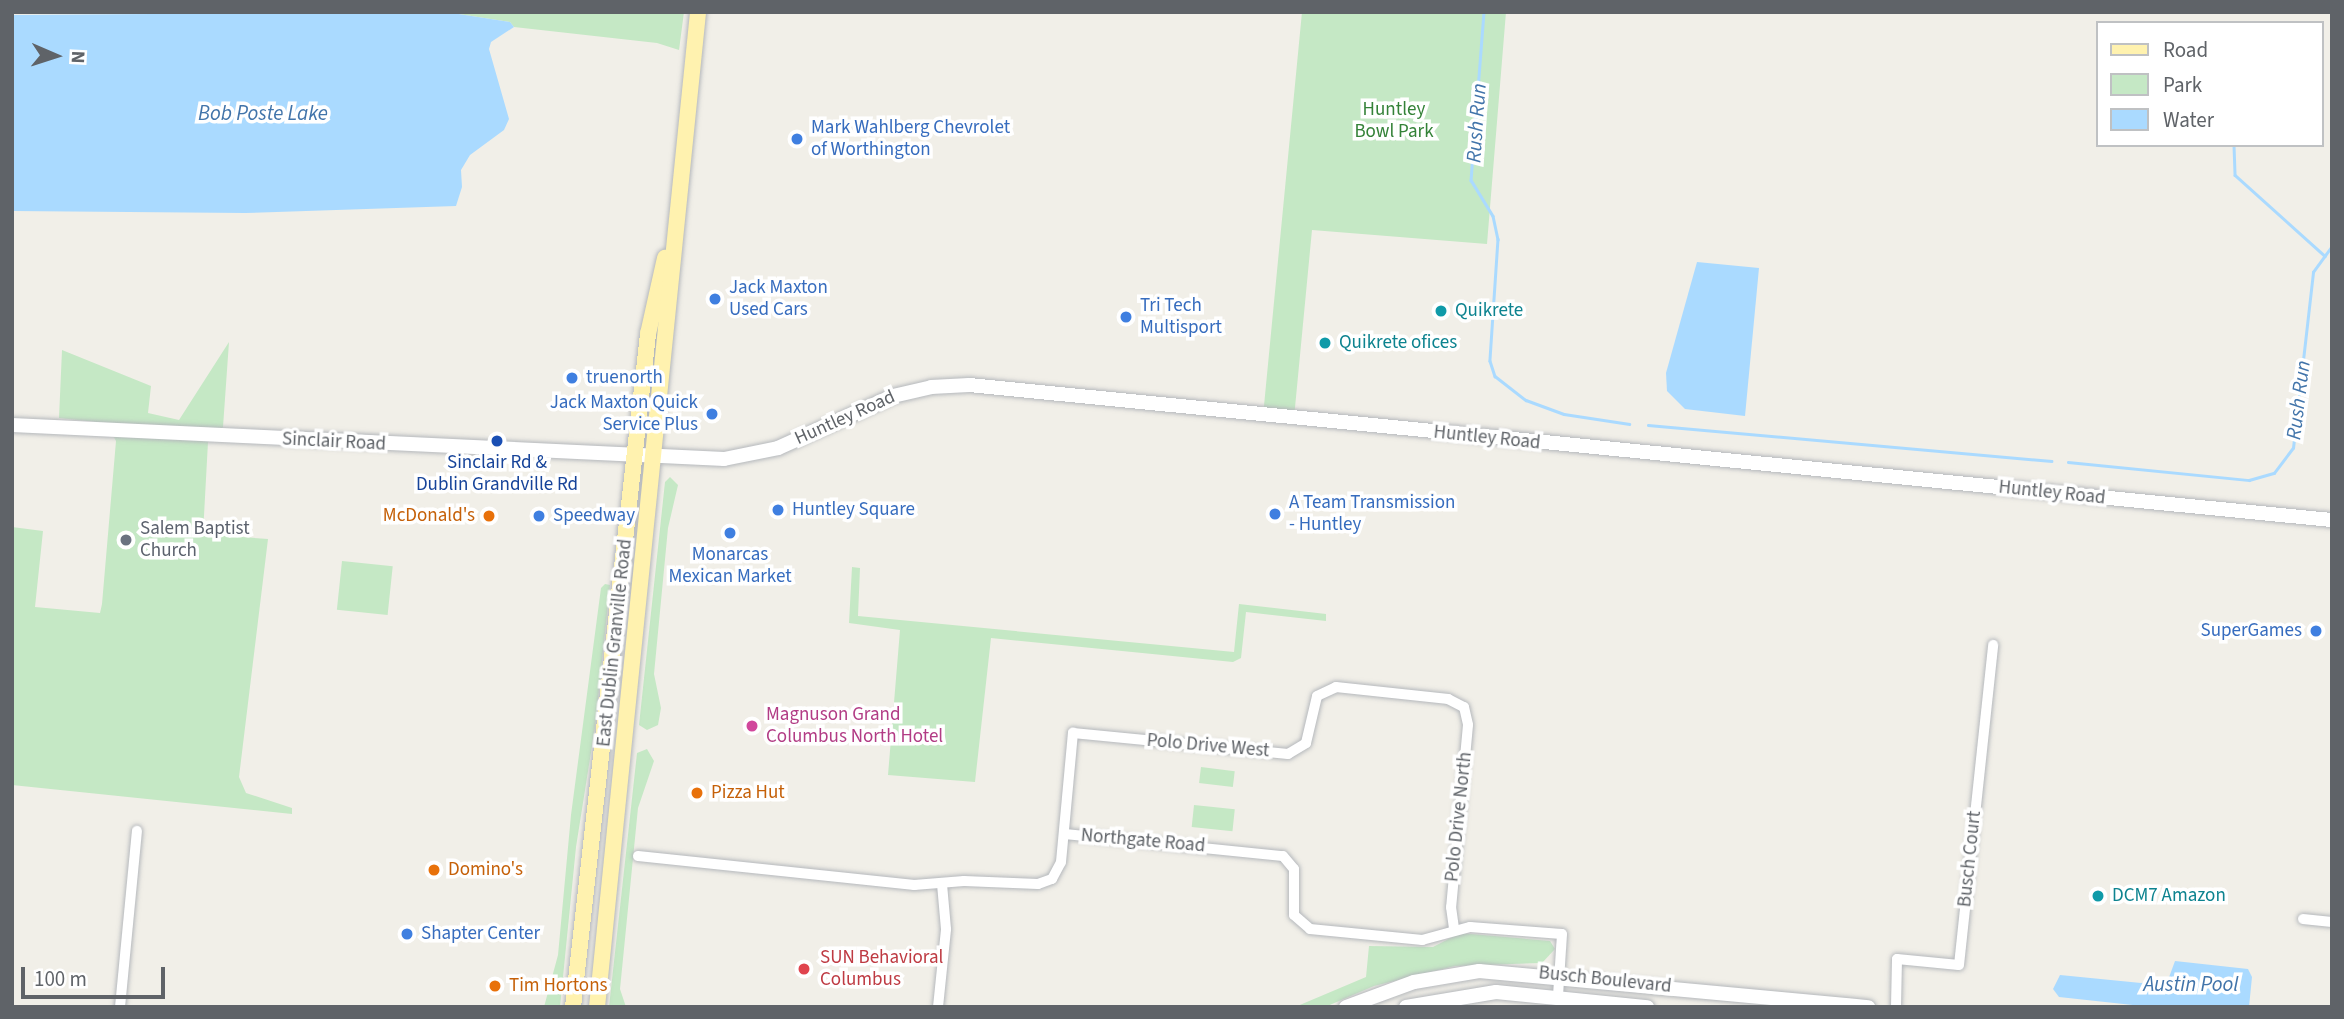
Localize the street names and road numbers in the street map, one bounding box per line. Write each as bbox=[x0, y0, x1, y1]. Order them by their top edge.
street label: Huntley Road bbox=[791, 386, 899, 450]
street label: Huntley Road bbox=[1432, 421, 1542, 455]
street label: Sinclair Road bbox=[281, 428, 387, 456]
street label: Huntley Road bbox=[1997, 476, 2107, 510]
street label: East Dublin Granville Road bbox=[593, 538, 637, 748]
street label: Polo Drive West bbox=[1146, 729, 1270, 763]
street label: Polo Drive North bbox=[1441, 751, 1477, 883]
street label: Busch Court bbox=[1954, 810, 1986, 908]
street label: Northgate Road bbox=[1080, 824, 1206, 858]
street label: Busch Boulevard bbox=[1537, 962, 1673, 998]

